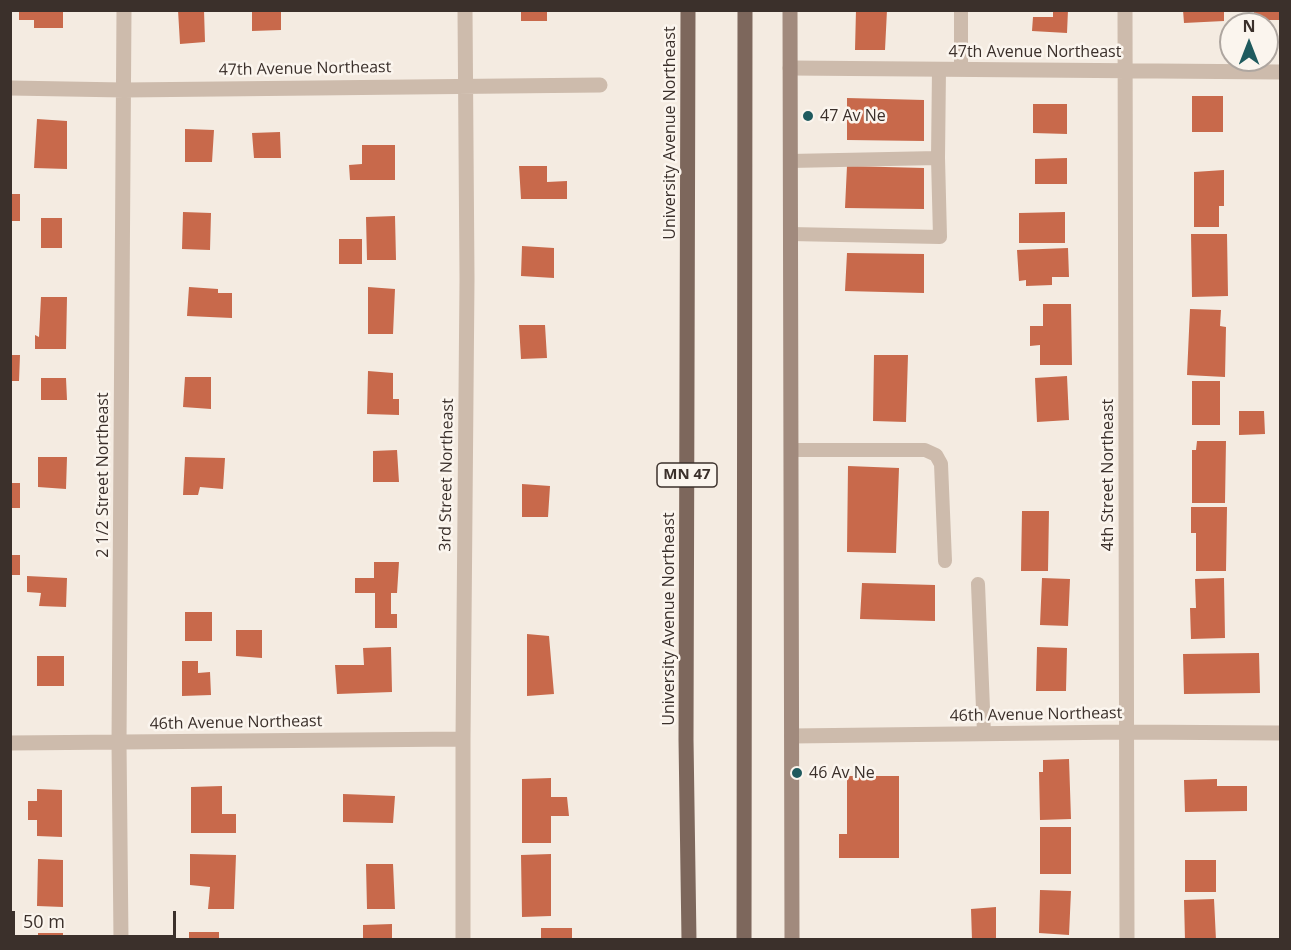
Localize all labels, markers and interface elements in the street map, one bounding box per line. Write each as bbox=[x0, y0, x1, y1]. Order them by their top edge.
north arrow bbox=[1219, 12, 1279, 72]
text: N bbox=[1242, 15, 1256, 37]
street label: University Avenue Northeast bbox=[660, 26, 680, 240]
street label: 47th Avenue Northeast bbox=[949, 42, 1121, 62]
street label: 47th Avenue Northeast bbox=[218, 58, 392, 80]
place label: 47 Av Ne bbox=[820, 106, 886, 126]
marker: 47 Av Ne bbox=[801, 109, 815, 123]
street label: 2 1/2 Street Northeast bbox=[93, 392, 113, 558]
street label: 3rd Street Northeast bbox=[436, 398, 458, 552]
street label: 4th Street Northeast bbox=[1098, 399, 1118, 551]
road number: MN 47 bbox=[657, 463, 717, 487]
street label: University Avenue Northeast bbox=[659, 512, 679, 726]
street label: 46th Avenue Northeast bbox=[949, 704, 1123, 726]
street label: 46th Avenue Northeast bbox=[149, 712, 323, 734]
place label: 46 Av Ne bbox=[809, 763, 875, 783]
marker: 46 Av Ne bbox=[790, 766, 804, 780]
scale bar bbox=[15, 899, 178, 937]
text: 50 m bbox=[23, 909, 65, 933]

